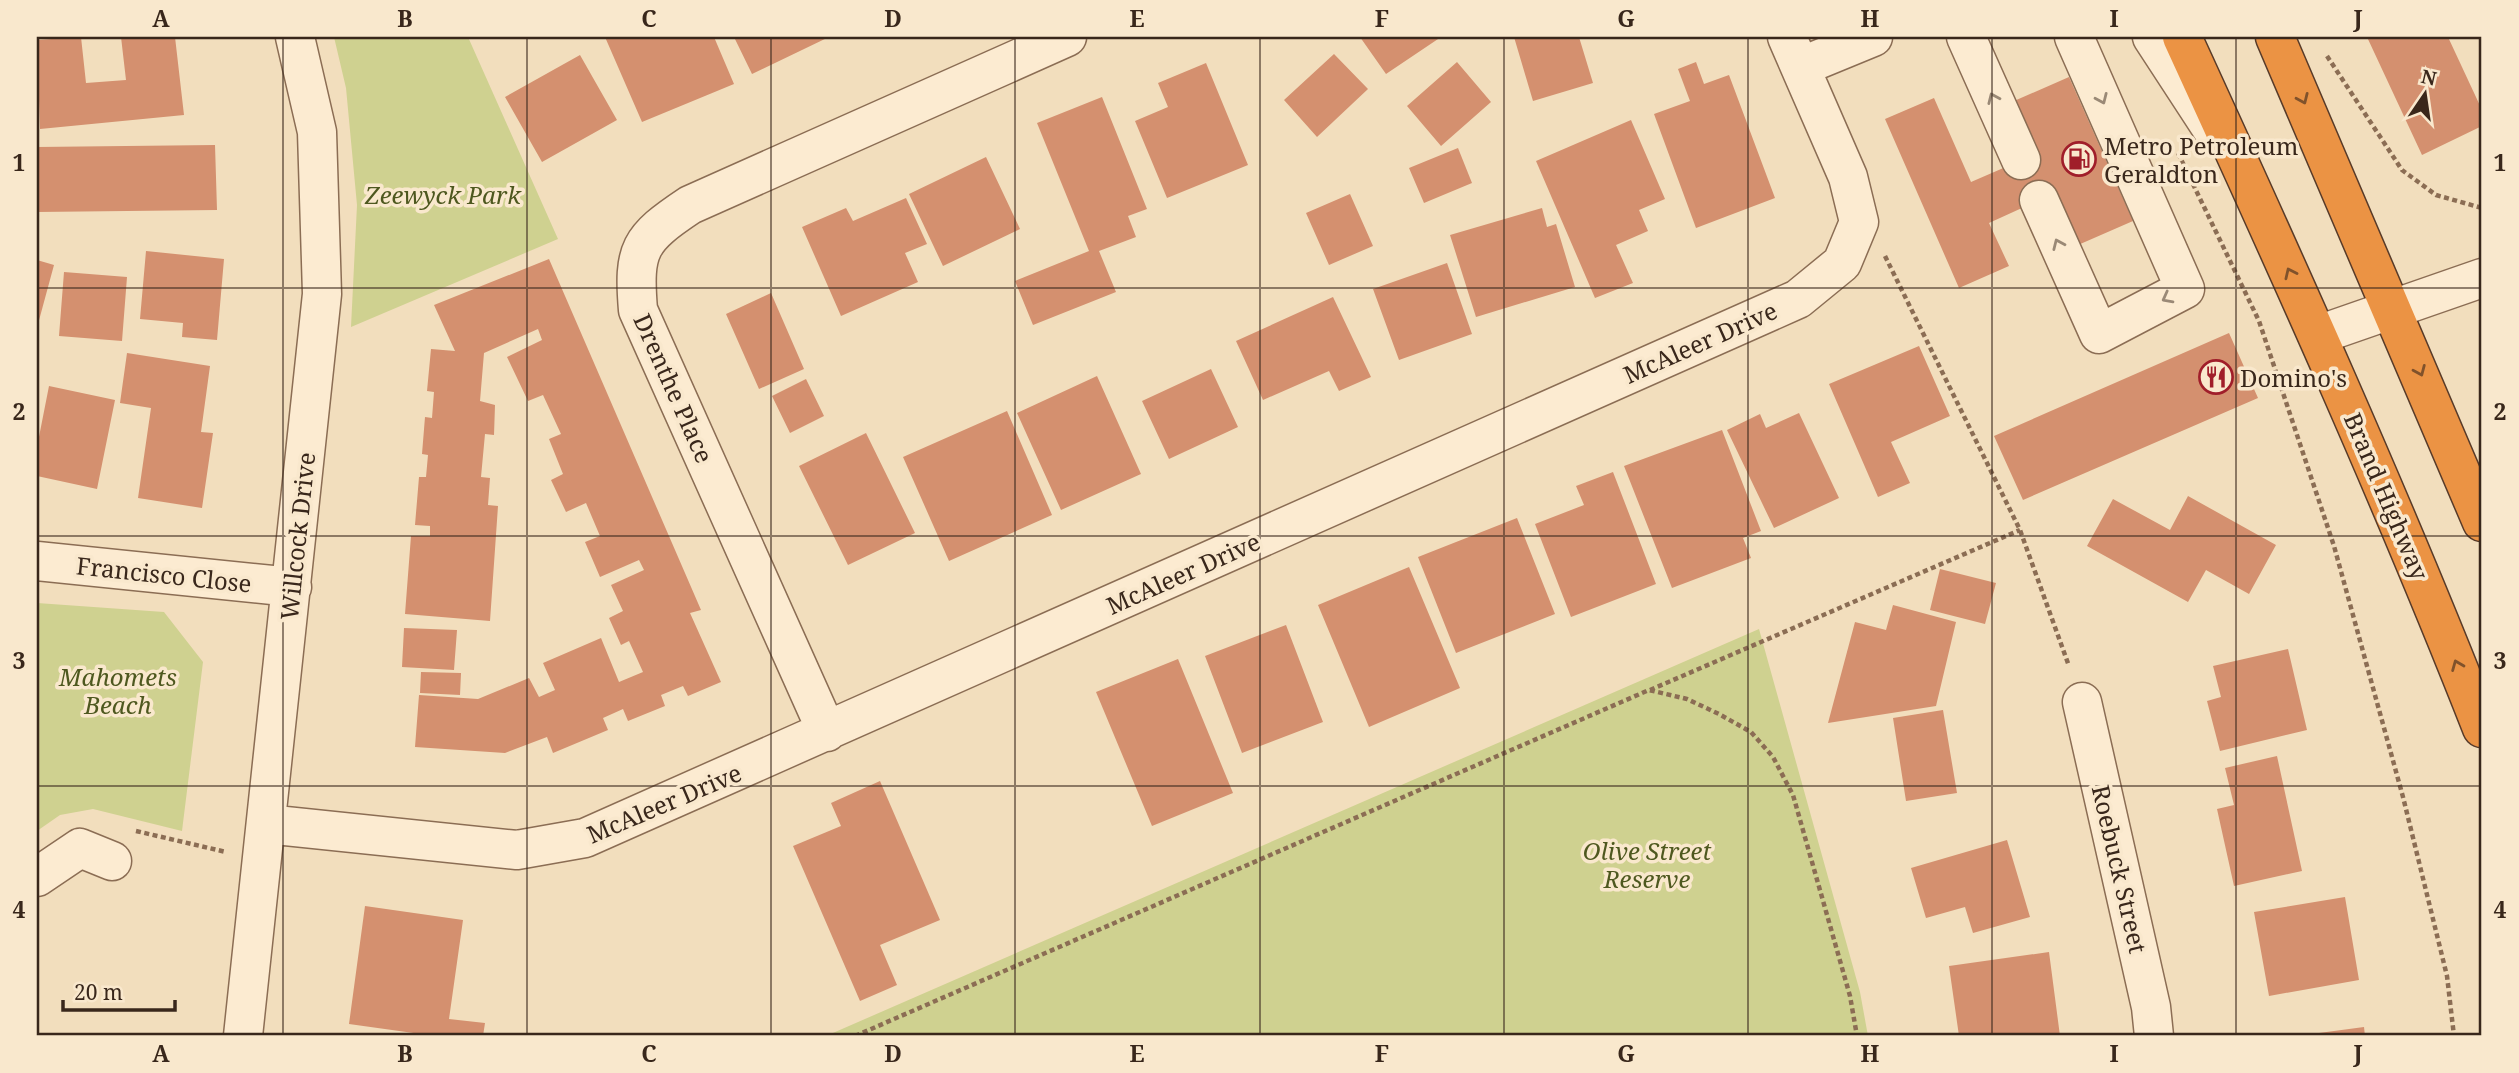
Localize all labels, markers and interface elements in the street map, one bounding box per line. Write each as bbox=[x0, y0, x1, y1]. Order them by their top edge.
text: A bbox=[152, 2, 170, 34]
text: B bbox=[397, 2, 413, 34]
text: C bbox=[641, 2, 657, 34]
text: D bbox=[884, 2, 902, 34]
text: E bbox=[1129, 2, 1145, 34]
text: F bbox=[1375, 2, 1389, 34]
text: G bbox=[1617, 2, 1635, 34]
text: H bbox=[1861, 2, 1880, 34]
text: I bbox=[2109, 2, 2119, 34]
text: J bbox=[2352, 2, 2363, 34]
north arrow bbox=[2390, 60, 2460, 130]
text: N bbox=[2419, 63, 2439, 92]
one-way arrow bbox=[2094, 92, 2108, 104]
one-way arrow bbox=[1987, 93, 2001, 106]
one-way arrow bbox=[2294, 93, 2308, 105]
place label: Metro Petroleum Geraldton bbox=[2104, 129, 2299, 190]
fuel station icon: Metro Petroleum Geraldton bbox=[2060, 140, 2098, 178]
text: 1 bbox=[13, 146, 26, 178]
text: 1 bbox=[2494, 146, 2507, 178]
park label: Zeewyck Park bbox=[364, 178, 522, 211]
one-way arrow bbox=[2052, 238, 2066, 251]
one-way arrow bbox=[2284, 268, 2298, 280]
one-way arrow bbox=[2162, 290, 2174, 304]
street label: McAleer Drive bbox=[1618, 293, 1782, 391]
street label: Drenthe Place bbox=[626, 308, 722, 468]
restaurant icon: Domino's bbox=[2197, 358, 2235, 396]
place label: Domino's bbox=[2240, 361, 2347, 394]
one-way arrow bbox=[2411, 364, 2425, 376]
text: 2 bbox=[13, 395, 26, 427]
text: 2 bbox=[2494, 395, 2507, 427]
street label: Brand Highway bbox=[2337, 407, 2437, 585]
street label: Willcock Drive bbox=[272, 450, 322, 622]
street label: McAleer Drive bbox=[1101, 524, 1265, 622]
street label: Francisco Close bbox=[75, 548, 253, 600]
text: 3 bbox=[13, 644, 26, 676]
text: 3 bbox=[2494, 644, 2507, 676]
park label: Mahomets Beach bbox=[58, 660, 177, 721]
one-way arrow bbox=[2452, 660, 2466, 672]
street label: McAleer Drive bbox=[582, 756, 746, 850]
street label: Roebuck Street bbox=[2085, 782, 2155, 956]
park label: Olive Street Reserve bbox=[1583, 834, 1711, 895]
text: 4 bbox=[13, 893, 26, 925]
text: 4 bbox=[2494, 893, 2507, 925]
scale bar bbox=[63, 968, 175, 1012]
text: 20 m bbox=[74, 978, 123, 1006]
text: A bbox=[152, 1037, 170, 1069]
text: B bbox=[397, 1037, 413, 1069]
text: C bbox=[641, 1037, 657, 1069]
text: D bbox=[884, 1037, 902, 1069]
text: E bbox=[1129, 1037, 1145, 1069]
text: F bbox=[1375, 1037, 1389, 1069]
text: G bbox=[1617, 1037, 1635, 1069]
text: H bbox=[1861, 1037, 1880, 1069]
text: I bbox=[2109, 1037, 2119, 1069]
text: J bbox=[2352, 1037, 2363, 1069]

